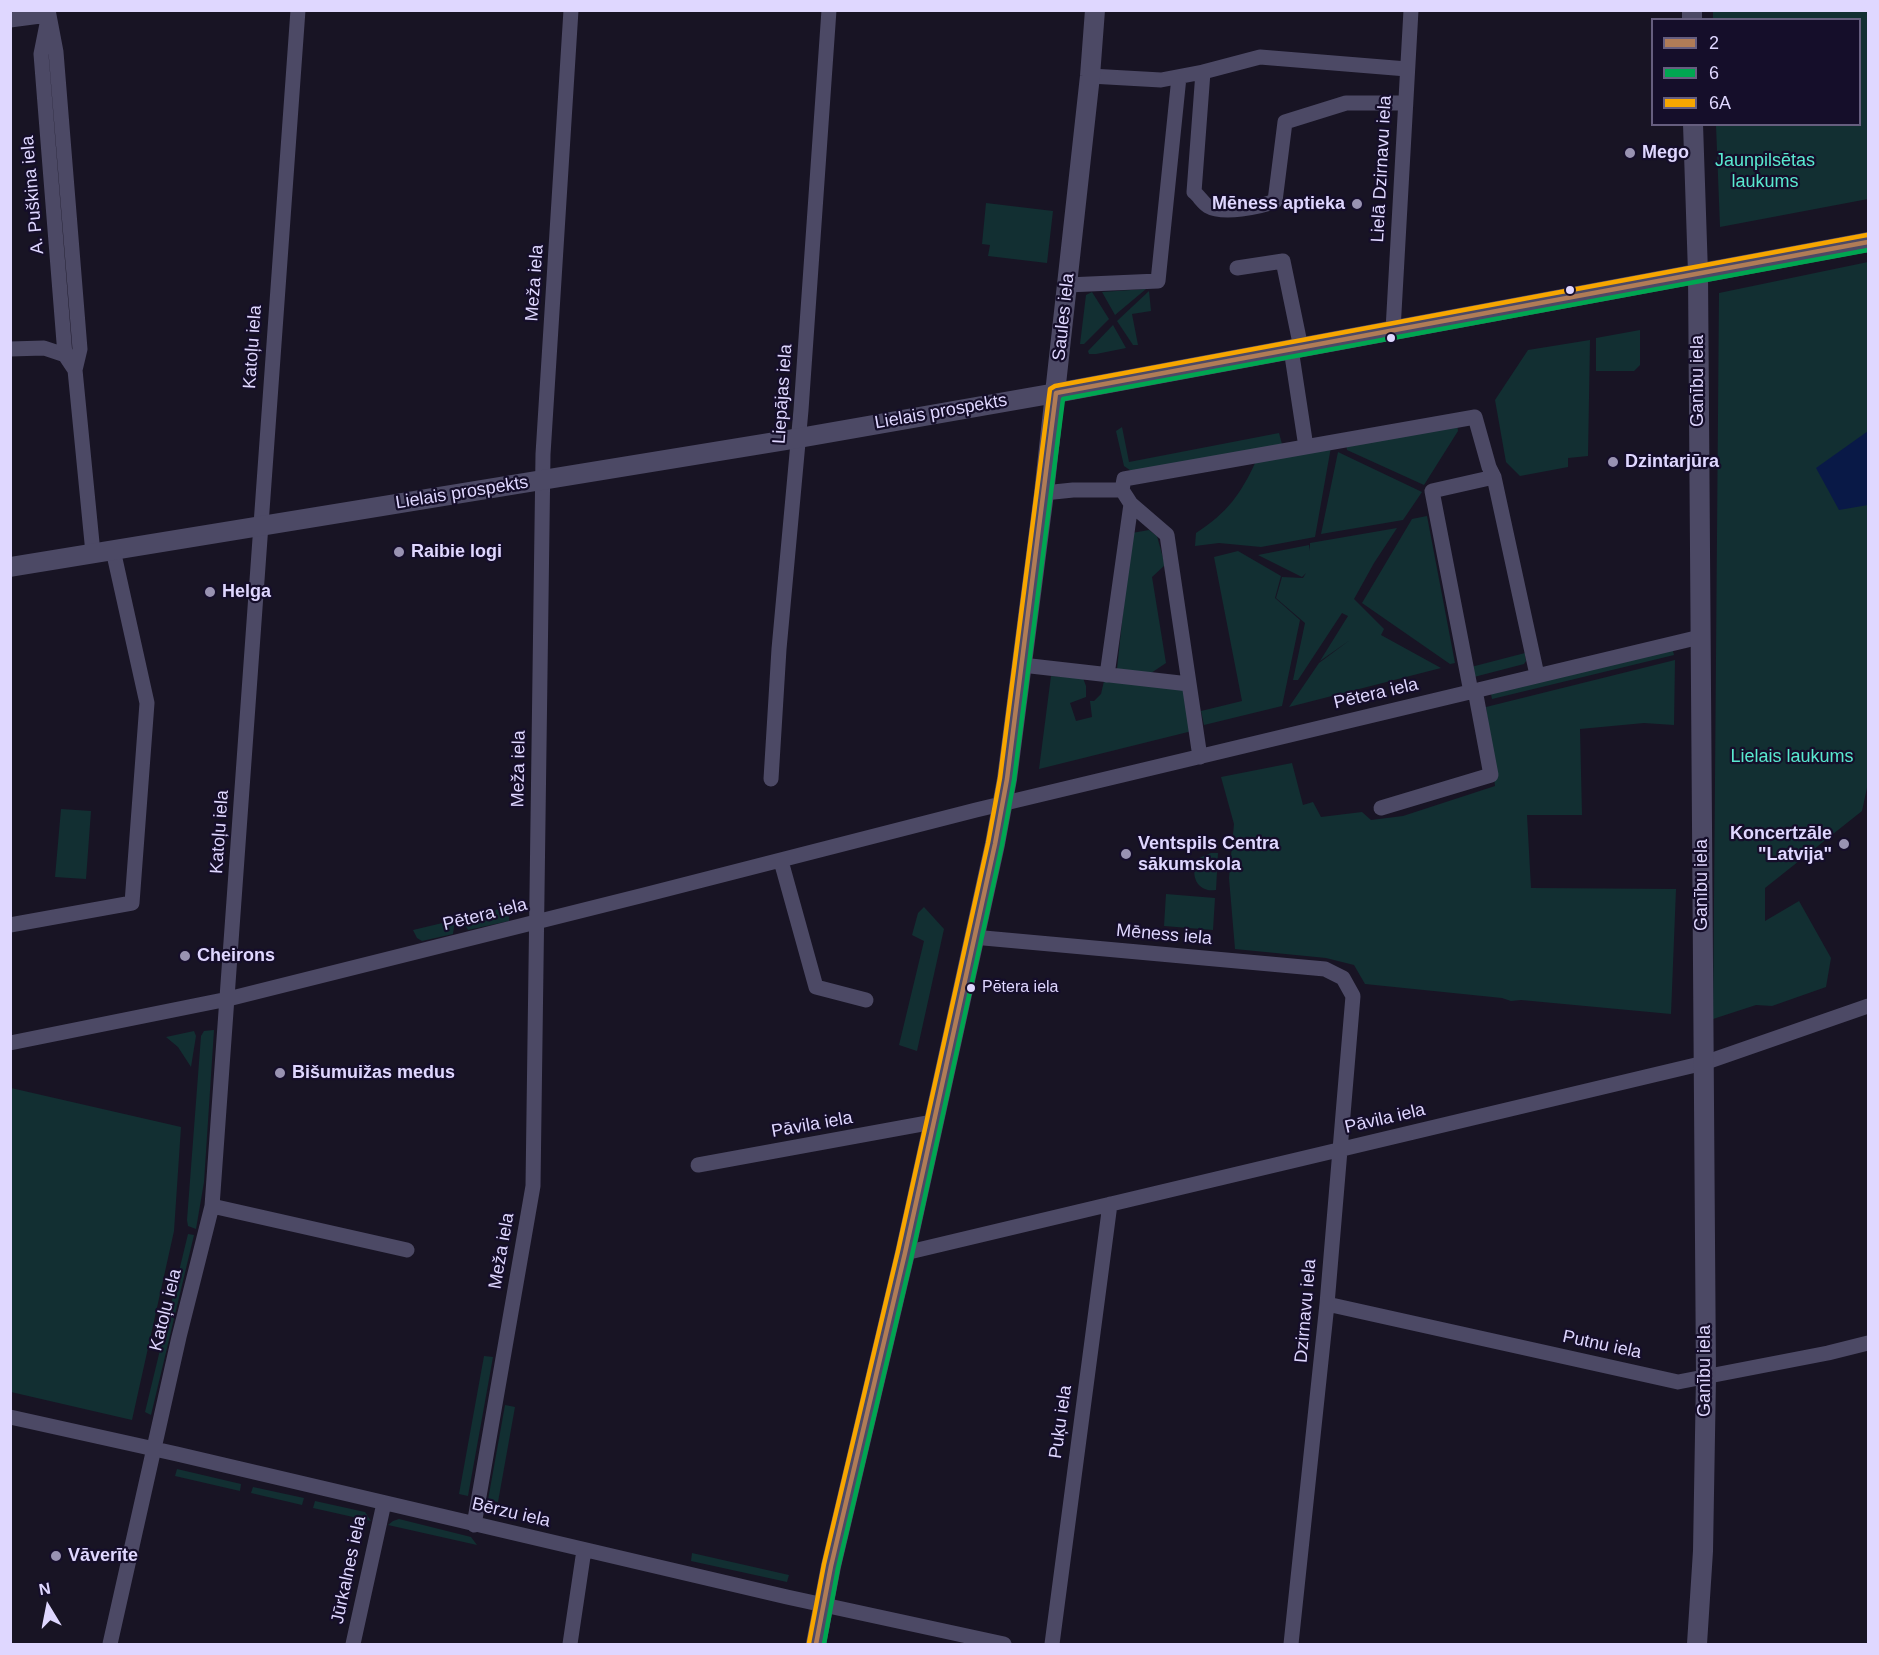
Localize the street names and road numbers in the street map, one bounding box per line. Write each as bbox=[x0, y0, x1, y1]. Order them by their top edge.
street label: Lielā Dzirnavu iela bbox=[1367, 95, 1397, 243]
street label: A. Puškina iela bbox=[17, 135, 49, 255]
street label: Meža iela bbox=[522, 244, 548, 322]
street label: Saules iela bbox=[1049, 272, 1079, 362]
street label: Katoļu iela bbox=[239, 304, 267, 390]
street label: Ganību iela bbox=[1687, 335, 1709, 427]
street label: Liepājas iela bbox=[769, 343, 797, 445]
street label: Lielais prospekts bbox=[873, 390, 1009, 434]
street label: Lielais prospekts bbox=[394, 472, 530, 514]
street label: Pētera iela bbox=[1332, 674, 1420, 714]
street label: Meža iela bbox=[508, 730, 530, 808]
street label: Katoļu iela bbox=[206, 789, 234, 875]
street label: Ganību iela bbox=[1691, 839, 1713, 931]
street label: Pētera iela bbox=[441, 894, 529, 936]
street label: Mēness iela bbox=[1115, 920, 1213, 950]
street label: Pāvila iela bbox=[1343, 1099, 1427, 1139]
street label: Pāvila iela bbox=[770, 1107, 854, 1143]
street label: Meža iela bbox=[485, 1211, 519, 1291]
street label: Dzirnavu iela bbox=[1291, 1258, 1321, 1364]
street label: Katoļu iela bbox=[145, 1267, 187, 1353]
street label: Ganību iela bbox=[1694, 1325, 1716, 1417]
street label: Putnu iela bbox=[1561, 1326, 1643, 1364]
street label: Puķu iela bbox=[1045, 1384, 1077, 1460]
street label: Bērzu iela bbox=[470, 1493, 552, 1533]
street label: Jūrkalnes iela bbox=[327, 1514, 371, 1626]

